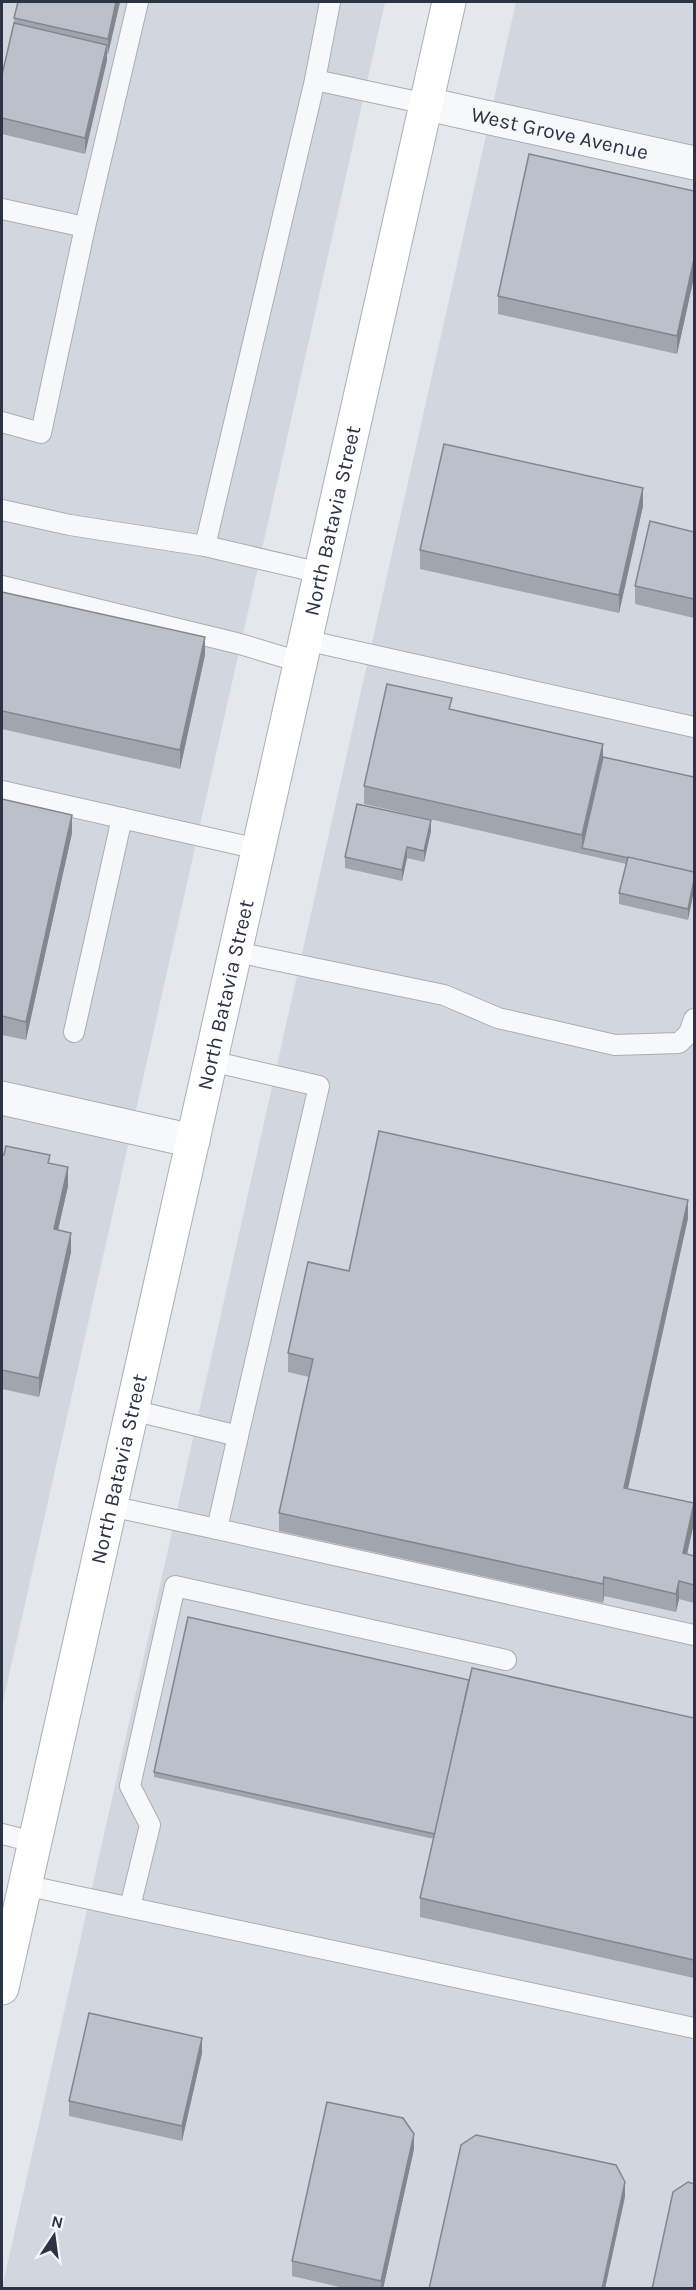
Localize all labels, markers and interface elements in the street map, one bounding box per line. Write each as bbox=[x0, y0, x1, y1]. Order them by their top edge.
street label: West Grove Avenue bbox=[469, 102, 651, 165]
street label: North Batavia Street bbox=[299, 423, 365, 618]
street label: North Batavia Street bbox=[193, 897, 259, 1092]
street label: North Batavia Street bbox=[86, 1372, 152, 1566]
north arrow bbox=[24, 2206, 84, 2266]
text: N bbox=[50, 2211, 65, 2232]

